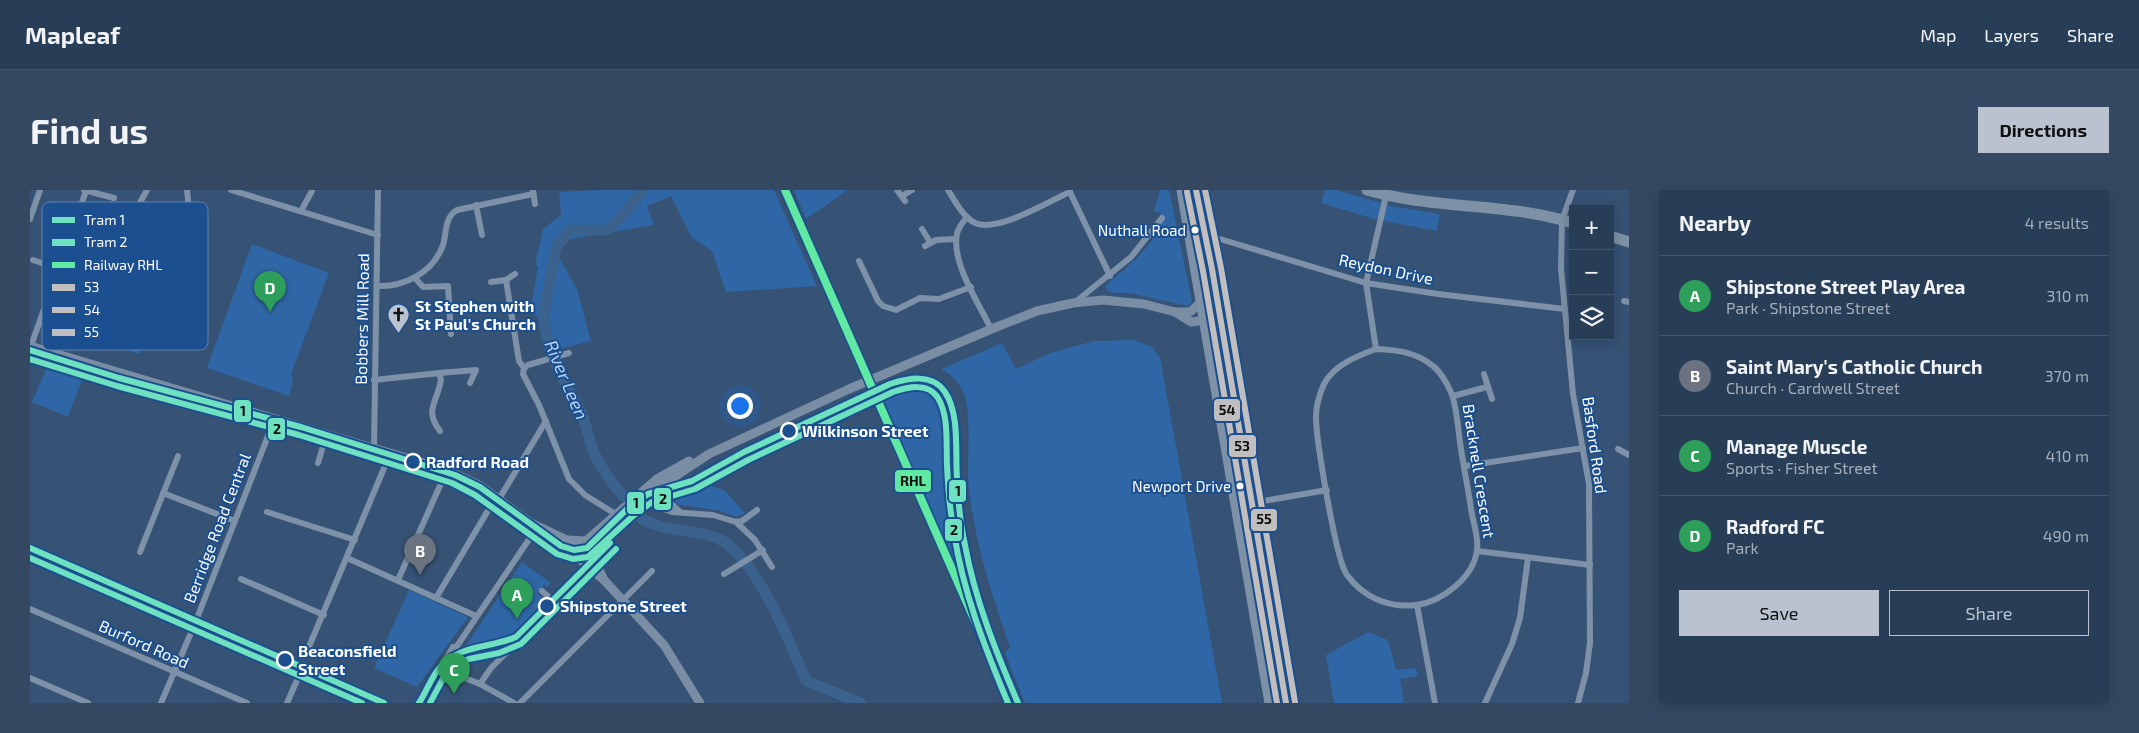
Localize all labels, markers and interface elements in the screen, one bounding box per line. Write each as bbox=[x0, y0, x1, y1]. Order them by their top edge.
text: Mapleaf bbox=[25, 20, 120, 49]
text: Map bbox=[1920, 24, 1956, 46]
text: Layers bbox=[1984, 24, 2039, 46]
text: Share bbox=[2067, 24, 2114, 46]
button: Directions bbox=[1978, 107, 2109, 153]
text: Find us bbox=[30, 109, 148, 151]
legend bbox=[42, 202, 208, 350]
map controls bbox=[1569, 205, 1614, 340]
button: + bbox=[1569, 205, 1614, 250]
text: Nearby bbox=[1679, 210, 1751, 235]
text: Tram 1 bbox=[84, 211, 125, 228]
text: 4 results bbox=[2025, 213, 2089, 232]
place label: Nuthall Road bbox=[1098, 221, 1186, 239]
marker: Nuthall Road bbox=[1190, 225, 1200, 235]
text: Tram 2 bbox=[84, 233, 128, 250]
street label: Reydon Drive bbox=[1337, 249, 1435, 288]
button: − bbox=[1569, 250, 1614, 295]
street label: Bobbers Mill Road bbox=[351, 253, 372, 385]
text: Railway RHL bbox=[84, 256, 162, 273]
pin: D bbox=[254, 271, 286, 312]
text: Shipstone Street Play Area bbox=[1726, 275, 1965, 298]
text: 53 bbox=[84, 278, 99, 295]
text: A bbox=[1690, 286, 1700, 305]
text: 310 m bbox=[2047, 286, 2089, 305]
button: layers bbox=[1569, 295, 1614, 340]
place label: St Stephen with St Paul's Church bbox=[415, 296, 536, 333]
text: Park · Shipstone Street bbox=[1726, 298, 1890, 317]
text: 54 bbox=[84, 301, 100, 318]
church icon: St Stephen with St Paul's Church bbox=[387, 303, 411, 334]
text: 55 bbox=[84, 323, 99, 340]
water label: River Leen bbox=[540, 336, 594, 423]
text: Saint Mary's Catholic Church bbox=[1726, 355, 1982, 378]
text: B bbox=[1690, 366, 1700, 385]
text: 370 m bbox=[2045, 366, 2089, 385]
text: Church · Cardwell Street bbox=[1726, 378, 1900, 397]
your location bbox=[727, 393, 753, 419]
street label: Basford Road bbox=[1579, 395, 1612, 495]
line badge: 54 bbox=[1213, 398, 1241, 422]
line badge: 1 bbox=[233, 399, 252, 423]
text: 54 bbox=[1219, 401, 1235, 418]
text: 1 bbox=[240, 402, 246, 419]
street label: Bracknell Crescent bbox=[1460, 403, 1499, 539]
line badge: 2 bbox=[267, 417, 286, 441]
text: 2 bbox=[273, 420, 281, 437]
place label: Wilkinson Street bbox=[802, 421, 929, 440]
marker: Wilkinson Street bbox=[780, 422, 798, 440]
line badge: 53 bbox=[1228, 434, 1257, 458]
text: Manage Muscle bbox=[1726, 435, 1868, 458]
text: 53 bbox=[1234, 437, 1250, 454]
text: C bbox=[1690, 446, 1700, 465]
text: 410 m bbox=[2046, 446, 2089, 465]
street label: Berridge Road Central bbox=[179, 450, 254, 605]
place label: Radford Road bbox=[426, 452, 529, 471]
marker: Radford Road bbox=[404, 453, 422, 471]
text: Sports · Fisher Street bbox=[1726, 458, 1878, 477]
line badge: RHL bbox=[894, 469, 932, 493]
text: RHL bbox=[900, 472, 927, 489]
place label: Newport Drive bbox=[1132, 477, 1231, 495]
line badge: 1 bbox=[948, 479, 967, 503]
marker: Newport Drive bbox=[1235, 481, 1245, 491]
text: 1 bbox=[955, 482, 961, 499]
line badge: 2 bbox=[653, 487, 672, 511]
text: 2 bbox=[659, 490, 667, 507]
line badge: 1 bbox=[626, 491, 645, 515]
text: 1 bbox=[633, 494, 639, 511]
line badge: 55 bbox=[1250, 508, 1278, 532]
text: 55 bbox=[1256, 510, 1272, 527]
text: Radford FC bbox=[1726, 515, 1824, 538]
line badge: 2 bbox=[944, 518, 963, 542]
text: 2 bbox=[950, 521, 958, 538]
text: D bbox=[1690, 526, 1700, 545]
text: 490 m bbox=[2043, 526, 2089, 545]
pin: B bbox=[404, 534, 436, 575]
text: Park bbox=[1726, 538, 1759, 557]
pin: A bbox=[501, 578, 533, 619]
button: Save bbox=[1679, 590, 1879, 636]
button: Share bbox=[1889, 590, 2089, 636]
place label: Shipstone Street bbox=[560, 596, 687, 615]
marker: Shipstone Street bbox=[538, 597, 556, 615]
street label: Burford Road bbox=[96, 615, 192, 672]
place label: Beaconsfield Street bbox=[298, 641, 396, 678]
marker: Beaconsfield Street bbox=[276, 651, 294, 669]
pin: C bbox=[438, 653, 470, 694]

